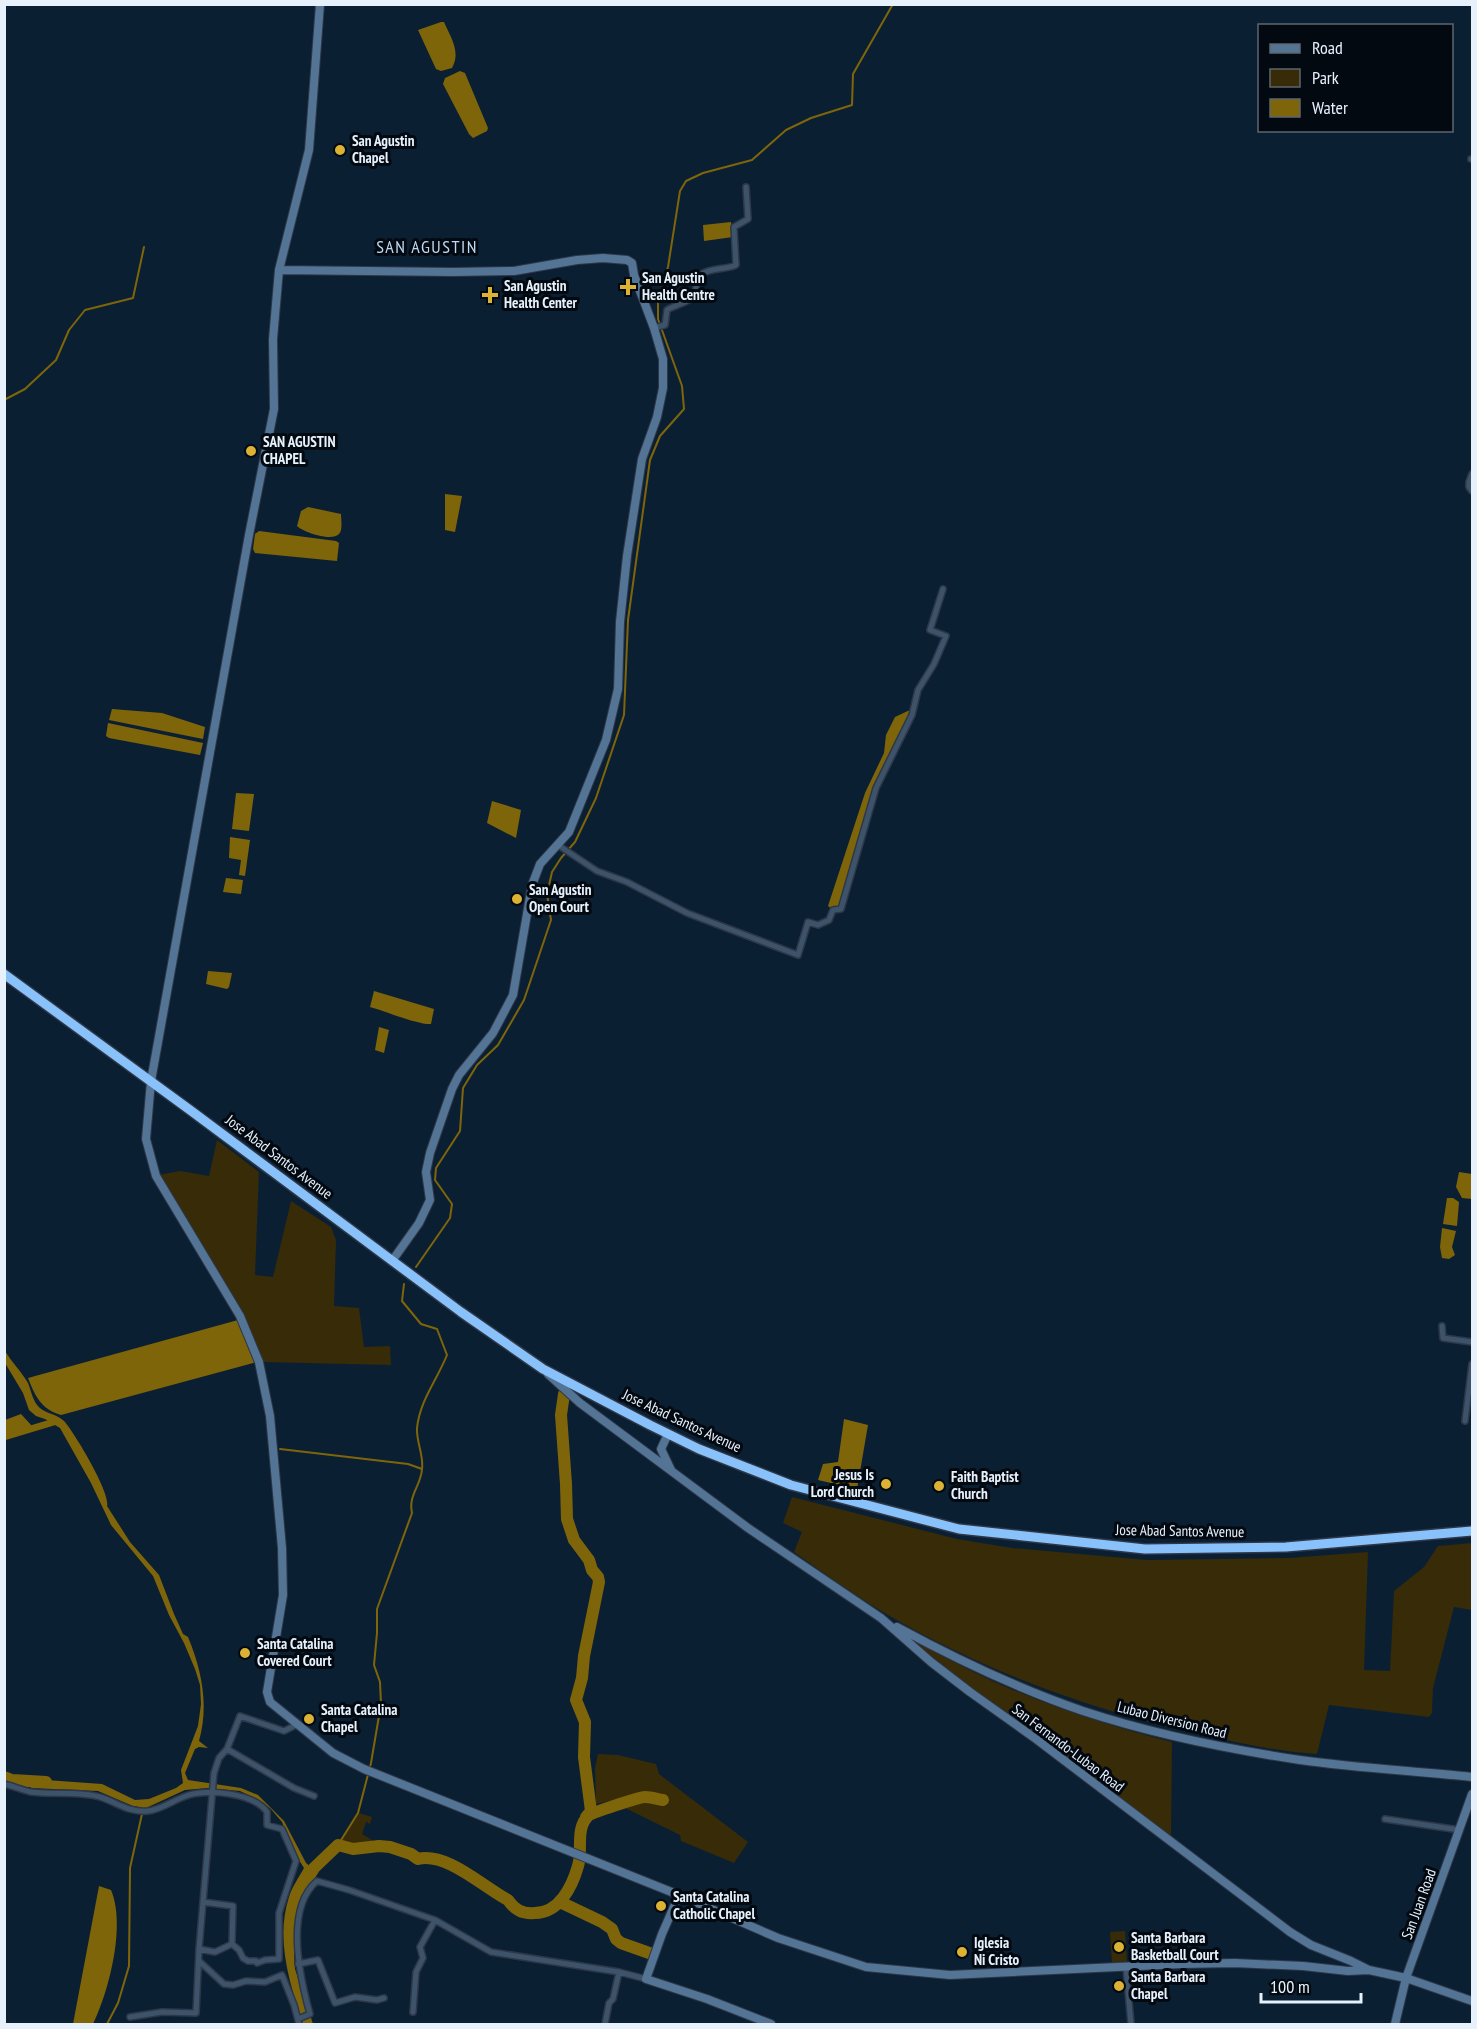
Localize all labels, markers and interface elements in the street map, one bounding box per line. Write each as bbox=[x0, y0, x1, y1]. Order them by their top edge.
legend bbox=[1258, 24, 1453, 132]
text: Road bbox=[1312, 36, 1343, 59]
text: Park bbox=[1312, 66, 1339, 89]
text: Water bbox=[1312, 96, 1348, 119]
place label: San Agustin Chapel bbox=[352, 131, 415, 167]
marker: San Agustin Chapel bbox=[333, 143, 347, 157]
district label: SAN AGUSTIN bbox=[376, 235, 478, 258]
place label: San Agustin Health Centre bbox=[642, 268, 715, 304]
place label: San Agustin Health Center bbox=[504, 276, 578, 312]
marker: San Agustin Health Centre bbox=[619, 278, 637, 296]
marker: San Agustin Health Center bbox=[481, 286, 499, 304]
place label: SAN AGUSTIN CHAPEL bbox=[263, 432, 336, 468]
marker: SAN AGUSTIN CHAPEL bbox=[244, 444, 258, 458]
place label: San Agustin Open Court bbox=[529, 880, 592, 916]
marker: San Agustin Open Court bbox=[510, 892, 524, 906]
street label: Jose Abad Santos Avenue bbox=[221, 1110, 336, 1203]
street label: Jose Abad Santos Avenue bbox=[619, 1384, 745, 1456]
place label: Jesus Is Lord Church bbox=[811, 1465, 874, 1501]
place label: Faith Baptist Church bbox=[951, 1467, 1019, 1503]
marker: Jesus Is Lord Church bbox=[879, 1477, 893, 1491]
marker: Faith Baptist Church bbox=[932, 1479, 946, 1493]
street label: Jose Abad Santos Avenue bbox=[1115, 1520, 1245, 1541]
place label: Santa Catalina Covered Court bbox=[257, 1634, 333, 1670]
marker: Santa Catalina Covered Court bbox=[238, 1646, 252, 1660]
street label: Lubao Diversion Road bbox=[1115, 1697, 1229, 1742]
street label: San Fernando-Lubao Road bbox=[1008, 1699, 1128, 1796]
place label: Santa Catalina Chapel bbox=[321, 1700, 397, 1736]
marker: Santa Catalina Chapel bbox=[302, 1712, 316, 1726]
street label: San Juan Road bbox=[1397, 1866, 1440, 1942]
place label: Santa Catalina Catholic Chapel bbox=[673, 1887, 755, 1923]
marker: Santa Catalina Catholic Chapel bbox=[654, 1899, 668, 1913]
place label: Santa Barbara Basketball Court bbox=[1131, 1928, 1219, 1964]
place label: Iglesia Ni Cristo bbox=[974, 1933, 1019, 1969]
marker: Santa Barbara Basketball Court bbox=[1112, 1940, 1126, 1954]
marker: Iglesia Ni Cristo bbox=[955, 1945, 969, 1959]
scale bar bbox=[1261, 1966, 1362, 2004]
place label: Santa Barbara Chapel bbox=[1131, 1967, 1206, 2003]
text: 100 m bbox=[1270, 1975, 1310, 1998]
marker: Santa Barbara Chapel bbox=[1112, 1979, 1126, 1993]

